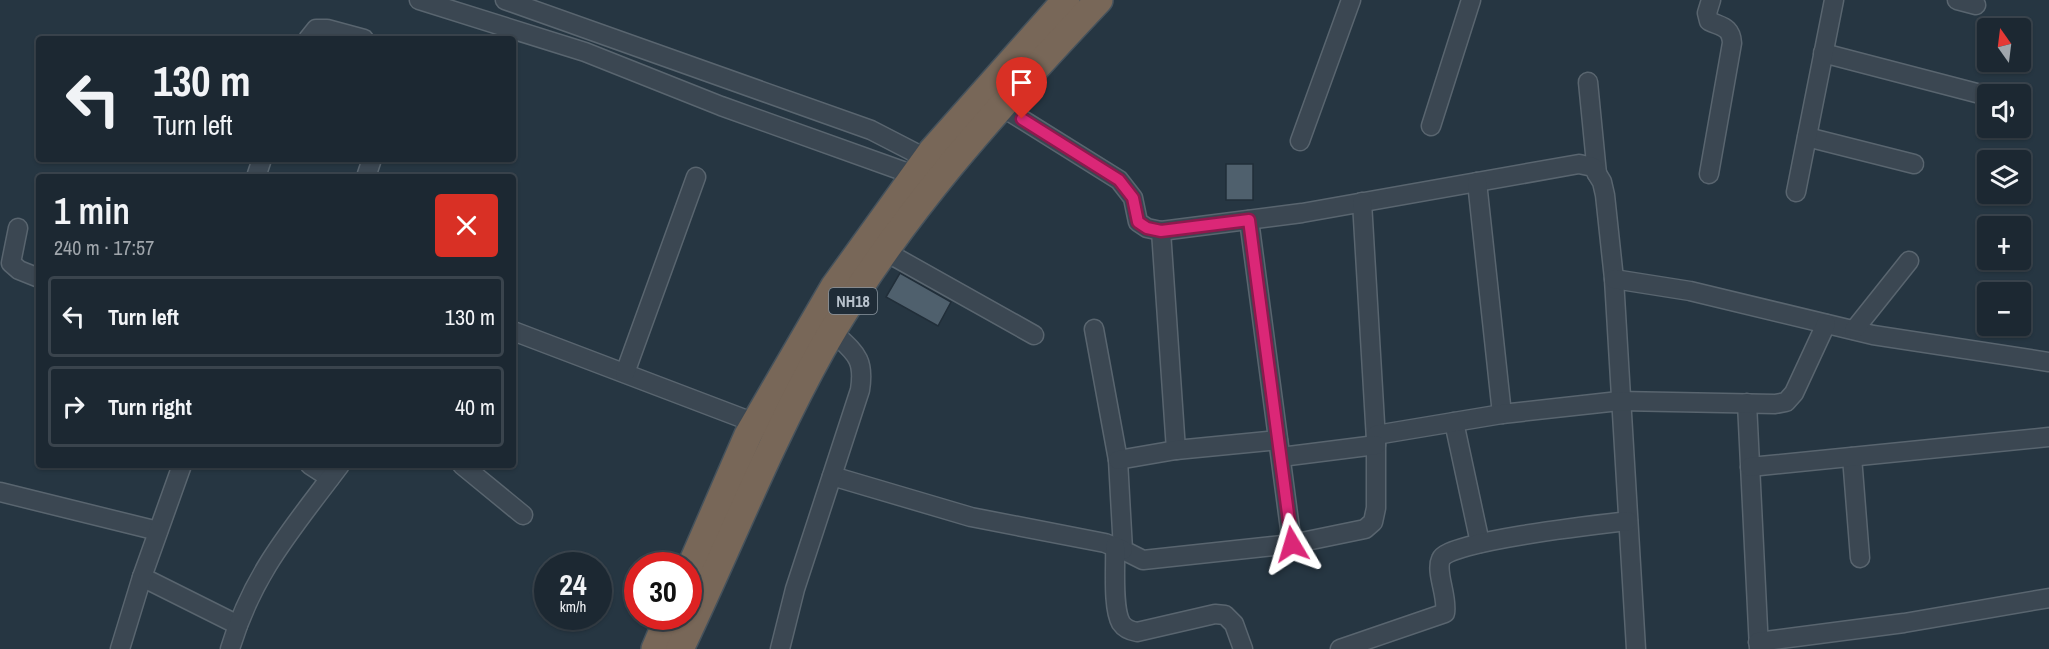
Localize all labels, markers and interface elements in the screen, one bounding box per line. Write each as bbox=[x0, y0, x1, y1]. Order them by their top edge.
north arrow bbox=[1977, 18, 2031, 72]
map controls bbox=[1977, 18, 2031, 336]
text: 130 m bbox=[153, 53, 251, 109]
pin bbox=[996, 57, 1047, 119]
icon: left bbox=[54, 60, 132, 138]
icon: arrive bbox=[1005, 66, 1038, 99]
button: sound bbox=[1977, 84, 2031, 138]
text: Turn left bbox=[153, 107, 232, 143]
button: layers bbox=[1977, 150, 2031, 204]
text: 1 min bbox=[54, 187, 130, 235]
button: close bbox=[435, 194, 498, 257]
button: + bbox=[1977, 216, 2031, 270]
text: 240 m · 17:57 bbox=[54, 234, 154, 261]
button: − bbox=[1977, 282, 2031, 336]
road number: NH18 bbox=[829, 288, 877, 314]
icon: left bbox=[57, 300, 90, 333]
text: Turn left bbox=[108, 302, 179, 332]
text: 130 m bbox=[445, 302, 495, 332]
icon: right bbox=[57, 390, 90, 423]
text: Turn right bbox=[108, 392, 192, 422]
text: 40 m bbox=[455, 392, 495, 422]
position arrow bbox=[1260, 512, 1324, 576]
speed limit sign: 30 bbox=[624, 552, 702, 630]
text: 24 bbox=[559, 564, 587, 604]
text: km/h bbox=[560, 596, 586, 617]

